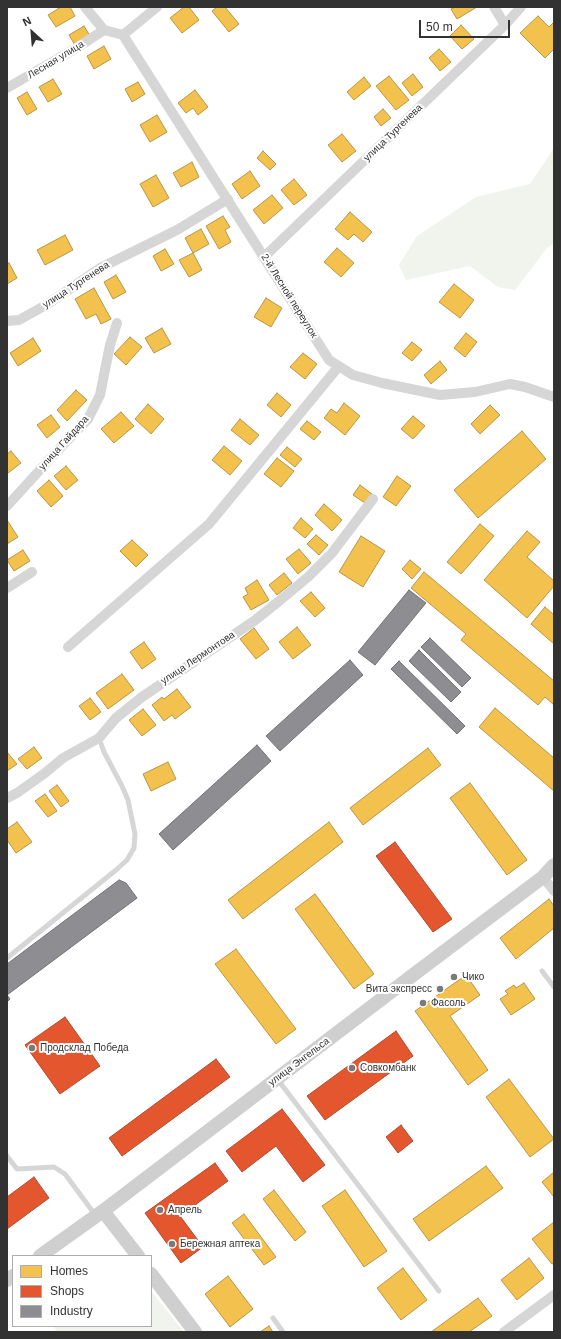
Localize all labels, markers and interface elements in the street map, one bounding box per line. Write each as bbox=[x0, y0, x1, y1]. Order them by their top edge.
north arrow bbox=[12, 12, 52, 52]
scale bar bbox=[421, 12, 512, 38]
text: N bbox=[21, 14, 33, 28]
text: 50 m bbox=[426, 20, 453, 34]
street label: Лесная улица bbox=[26, 38, 86, 82]
street label: улица Тургенева bbox=[361, 102, 425, 164]
street label: 2-й Лесной переулок bbox=[258, 252, 320, 340]
street label: улица Тургенева bbox=[40, 259, 112, 311]
street label: улица Гайдара bbox=[37, 413, 91, 473]
street label: улица Лермонтова bbox=[159, 629, 237, 687]
place label: Чико bbox=[462, 971, 484, 983]
marker: Чико bbox=[449, 972, 459, 982]
place label: Вита экспресс bbox=[366, 983, 432, 995]
marker: Вита экспресс bbox=[435, 984, 445, 994]
place label: Фасоль bbox=[431, 997, 466, 1009]
marker: Фасоль bbox=[418, 998, 428, 1008]
street label: улица Энгельса bbox=[266, 1035, 332, 1089]
place label: Продсклад Победа bbox=[40, 1042, 129, 1054]
marker: Продсклад Победа bbox=[27, 1043, 37, 1053]
place label: Совкомбанк bbox=[360, 1062, 416, 1074]
marker: Совкомбанк bbox=[347, 1063, 357, 1073]
place label: Апрель bbox=[168, 1204, 202, 1216]
marker: Апрель bbox=[155, 1205, 165, 1215]
place label: Бережная аптека bbox=[180, 1238, 260, 1250]
marker: Бережная аптека bbox=[167, 1239, 177, 1249]
legend bbox=[12, 1255, 152, 1327]
text: Homes bbox=[50, 1264, 88, 1278]
text: Shops bbox=[50, 1284, 84, 1298]
text: Industry bbox=[50, 1304, 93, 1318]

